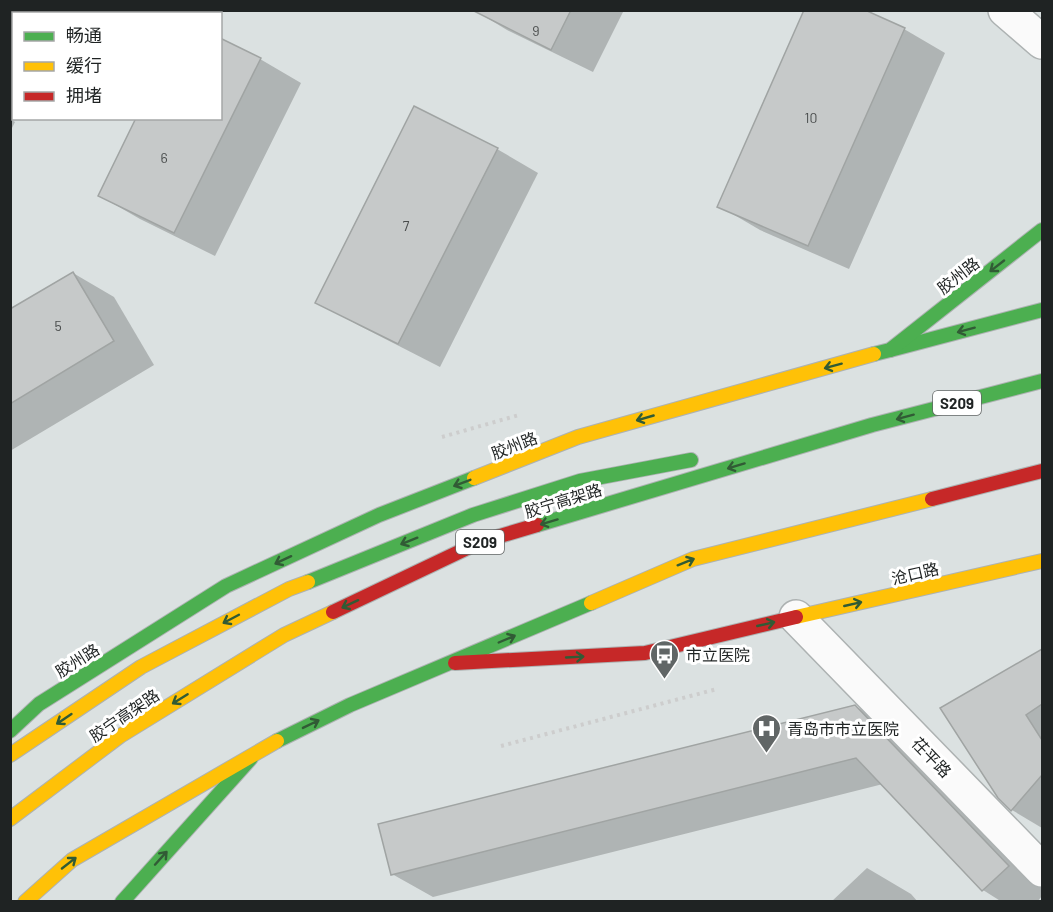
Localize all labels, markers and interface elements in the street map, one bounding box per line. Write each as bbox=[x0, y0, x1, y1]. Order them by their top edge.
legend bbox=[12, 12, 222, 120]
house number: 9 bbox=[532, 22, 540, 39]
text: 畅通 bbox=[66, 24, 102, 46]
text: 缓行 bbox=[66, 54, 102, 76]
text: 拥堵 bbox=[66, 84, 102, 106]
house number: 10 bbox=[805, 109, 817, 126]
house number: 6 bbox=[160, 149, 168, 166]
house number: 7 bbox=[403, 217, 410, 234]
street label: 胶州路 bbox=[933, 253, 983, 297]
one-way arrow bbox=[989, 260, 1005, 273]
house number: 5 bbox=[54, 317, 62, 334]
one-way arrow bbox=[956, 325, 975, 337]
one-way arrow bbox=[824, 360, 843, 372]
road number: S209 bbox=[933, 391, 981, 415]
one-way arrow bbox=[895, 411, 914, 423]
one-way arrow bbox=[636, 413, 655, 424]
street label: 胶州路 bbox=[488, 428, 540, 462]
one-way arrow bbox=[727, 461, 746, 472]
one-way arrow bbox=[453, 478, 471, 489]
street label: 胶宁高架路 bbox=[522, 479, 604, 521]
one-way arrow bbox=[540, 517, 559, 528]
road number: S209 bbox=[456, 530, 504, 554]
one-way arrow bbox=[401, 536, 419, 547]
one-way arrow bbox=[274, 554, 292, 566]
one-way arrow bbox=[676, 556, 695, 567]
street label: 沧口路 bbox=[889, 558, 941, 588]
one-way arrow bbox=[341, 598, 359, 610]
one-way arrow bbox=[842, 598, 862, 609]
one-way arrow bbox=[222, 614, 240, 626]
one-way arrow bbox=[756, 617, 775, 629]
one-way arrow bbox=[498, 633, 516, 644]
bus stop icon: 市立医院 bbox=[649, 638, 681, 680]
street label: 胶州路 bbox=[52, 639, 102, 681]
place label: 市立医院 bbox=[686, 645, 750, 664]
one-way arrow bbox=[564, 651, 584, 662]
street label: 胶宁高架路 bbox=[86, 685, 162, 745]
one-way arrow bbox=[172, 693, 189, 705]
hospital icon: 青岛市市立医院 bbox=[750, 712, 782, 754]
one-way arrow bbox=[56, 713, 73, 725]
one-way arrow bbox=[302, 717, 320, 729]
place label: 青岛市市立医院 bbox=[787, 719, 899, 738]
street label: 茌平路 bbox=[908, 733, 956, 781]
one-way arrow bbox=[154, 851, 168, 866]
one-way arrow bbox=[61, 857, 77, 870]

